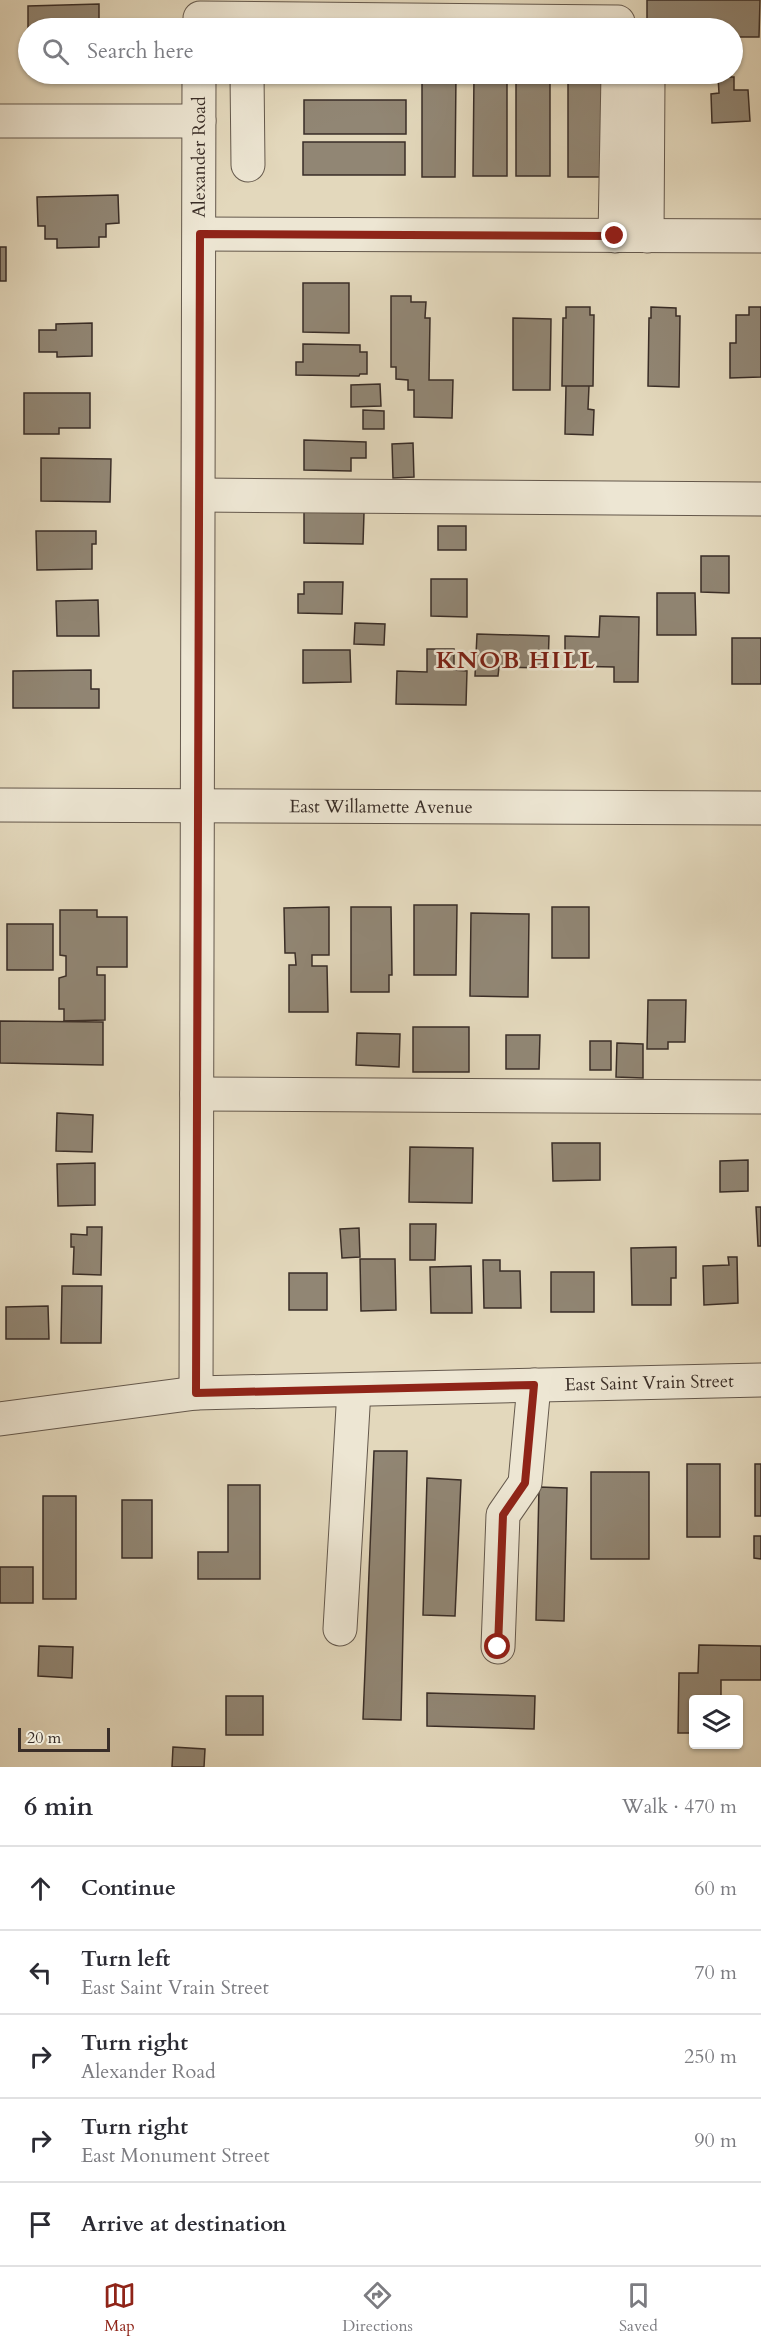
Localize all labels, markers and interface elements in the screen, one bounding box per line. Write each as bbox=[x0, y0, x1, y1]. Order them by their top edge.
search box bbox=[18, 18, 743, 84]
icon: search bbox=[39, 35, 72, 68]
text: Search here bbox=[87, 36, 194, 66]
street label: Alexander Road bbox=[187, 96, 212, 218]
route end bbox=[601, 222, 627, 248]
district label: KNOB HILL bbox=[436, 644, 596, 677]
street label: East Willamette Avenue bbox=[289, 794, 473, 820]
street label: East Saint Vrain Street bbox=[564, 1369, 734, 1398]
route start bbox=[484, 1633, 510, 1659]
map controls bbox=[689, 1695, 743, 1749]
button: layers bbox=[689, 1695, 743, 1749]
scale bar bbox=[18, 1725, 110, 1752]
text: 20 m bbox=[27, 1727, 61, 1749]
text: 6 min bbox=[24, 1789, 93, 1824]
text: Walk · 470 m bbox=[622, 1793, 737, 1820]
icon: ahead bbox=[24, 1872, 57, 1905]
text: Continue bbox=[81, 1873, 176, 1903]
text: 60 m bbox=[694, 1875, 737, 1902]
text: Turn left bbox=[81, 1944, 170, 1974]
icon: left bbox=[24, 1956, 57, 1989]
text: 70 m bbox=[694, 1959, 737, 1986]
text: East Saint Vrain Street bbox=[81, 1974, 269, 2001]
text: Turn right bbox=[81, 2028, 188, 2058]
icon: right bbox=[24, 2040, 57, 2073]
text: 250 m bbox=[684, 2043, 737, 2070]
text: Alexander Road bbox=[81, 2058, 216, 2085]
text: Turn right bbox=[81, 2112, 188, 2142]
icon: right bbox=[24, 2124, 57, 2157]
text: 90 m bbox=[694, 2127, 737, 2154]
text: East Monument Street bbox=[81, 2142, 270, 2169]
icon: arrive bbox=[24, 2208, 57, 2241]
text: Arrive at destination bbox=[81, 2209, 286, 2239]
tab: Map bbox=[103, 2279, 136, 2337]
tab: Directions bbox=[342, 2279, 413, 2337]
tab: Saved bbox=[619, 2279, 658, 2337]

